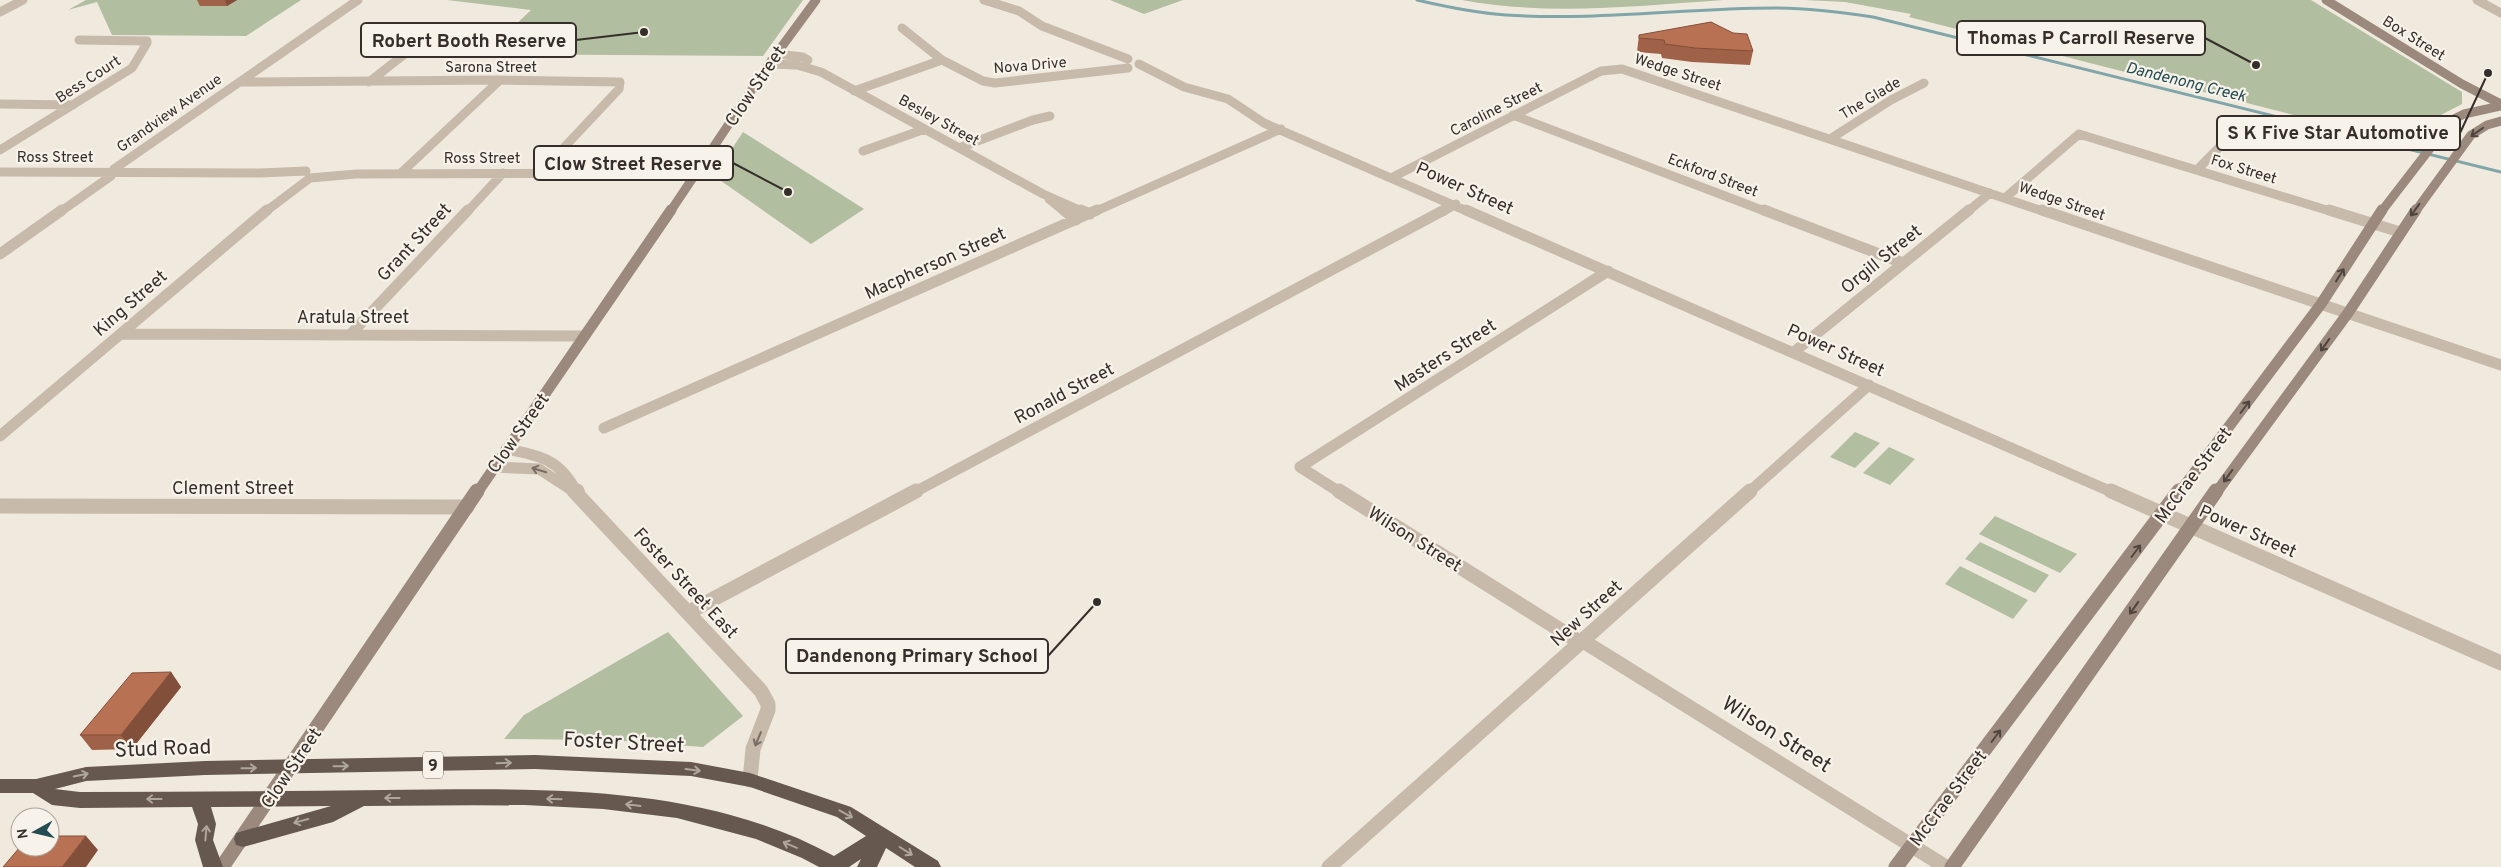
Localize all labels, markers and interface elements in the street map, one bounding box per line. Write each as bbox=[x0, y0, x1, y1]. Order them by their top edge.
street label: Box Street bbox=[2378, 13, 2448, 66]
callout: Thomas P Carroll Reserve bbox=[1957, 21, 2205, 55]
callout: Robert Booth Reserve bbox=[361, 23, 576, 57]
text: Thomas P Carroll Reserve bbox=[1967, 27, 2195, 51]
text: Robert Booth Reserve bbox=[372, 30, 566, 54]
street label: Clow Street bbox=[721, 42, 792, 132]
street label: Wedge Street bbox=[1632, 50, 1723, 96]
street label: Bess Court bbox=[53, 52, 125, 108]
street label: Nova Drive bbox=[993, 54, 1067, 79]
water label: Dandenong Creek bbox=[2123, 58, 2249, 108]
street label: Sarona Street bbox=[445, 59, 537, 78]
street label: Grandview Avenue bbox=[114, 71, 226, 158]
street label: The Glade bbox=[1837, 74, 1905, 125]
street label: Caroline Street bbox=[1447, 79, 1546, 142]
street label: Besley Street bbox=[895, 91, 982, 151]
callout: S K Five Star Automotive bbox=[2217, 116, 2460, 150]
text: S K Five Star Automotive bbox=[2227, 122, 2449, 146]
one-way arrow bbox=[2470, 127, 2484, 137]
callout: Clow Street Reserve bbox=[534, 146, 733, 180]
street label: Ross Street bbox=[17, 149, 93, 168]
street label: Ross Street bbox=[444, 150, 520, 169]
street label: Eckford Street bbox=[1665, 150, 1760, 202]
street label: Fox Street bbox=[2208, 151, 2279, 189]
text: Clow Street Reserve bbox=[544, 153, 722, 177]
street label: Power Street bbox=[1412, 158, 1517, 221]
street label: Wedge Street bbox=[2016, 179, 2107, 226]
street label: Grant Street bbox=[373, 199, 457, 287]
one-way arrow bbox=[2410, 203, 2420, 217]
street label: Orgill Street bbox=[1837, 220, 1927, 300]
street label: Macpherson Street bbox=[861, 223, 1010, 306]
street label: King Street bbox=[89, 266, 173, 343]
one-way arrow bbox=[2335, 269, 2345, 283]
street label: Aratula Street bbox=[297, 307, 409, 330]
street label: Masters Street bbox=[1390, 315, 1501, 398]
street label: Power Street bbox=[1783, 320, 1888, 383]
one-way arrow bbox=[2319, 338, 2330, 351]
street label: Ronald Street bbox=[1011, 358, 1119, 430]
street label: Clow Street bbox=[483, 389, 555, 479]
one-way arrow bbox=[2239, 401, 2250, 414]
street label: McCrae Street bbox=[2151, 423, 2238, 529]
one-way arrow bbox=[532, 465, 548, 475]
one-way arrow bbox=[2223, 469, 2233, 483]
street label: Clement Street bbox=[172, 478, 294, 501]
street label: Power Street bbox=[2195, 501, 2300, 564]
street label: Wilson Street bbox=[1363, 502, 1465, 578]
street label: Foster Street East bbox=[628, 524, 742, 644]
one-way arrow bbox=[2131, 545, 2142, 558]
street label: New Street bbox=[1546, 576, 1628, 652]
one-way arrow bbox=[2129, 601, 2139, 615]
callout: Dandenong Primary School bbox=[786, 639, 1048, 673]
text: Dandenong Primary School bbox=[796, 645, 1038, 669]
street label: Wilson Street bbox=[1716, 691, 1836, 780]
street label: Clow Street bbox=[257, 724, 328, 814]
street label: Foster Street bbox=[563, 727, 685, 760]
one-way arrow bbox=[1990, 730, 2001, 743]
one-way arrow bbox=[752, 731, 762, 746]
street label: Stud Road bbox=[114, 734, 212, 765]
street label: McCrae Street bbox=[1906, 746, 1993, 852]
road number: 9 bbox=[423, 752, 443, 778]
one-way arrow bbox=[495, 758, 511, 768]
one-way arrow bbox=[333, 762, 349, 771]
one-way arrow bbox=[240, 763, 256, 773]
one-way arrow bbox=[684, 765, 700, 775]
one-way arrow bbox=[72, 770, 88, 780]
one-way arrow bbox=[384, 793, 400, 803]
one-way arrow bbox=[146, 794, 162, 804]
one-way arrow bbox=[546, 794, 562, 803]
one-way arrow bbox=[626, 800, 642, 810]
north arrow bbox=[10, 807, 60, 857]
one-way arrow bbox=[838, 809, 853, 819]
one-way arrow bbox=[294, 817, 310, 826]
one-way arrow bbox=[201, 825, 210, 841]
text: N bbox=[14, 827, 33, 840]
one-way arrow bbox=[783, 839, 798, 849]
one-way arrow bbox=[899, 846, 913, 856]

